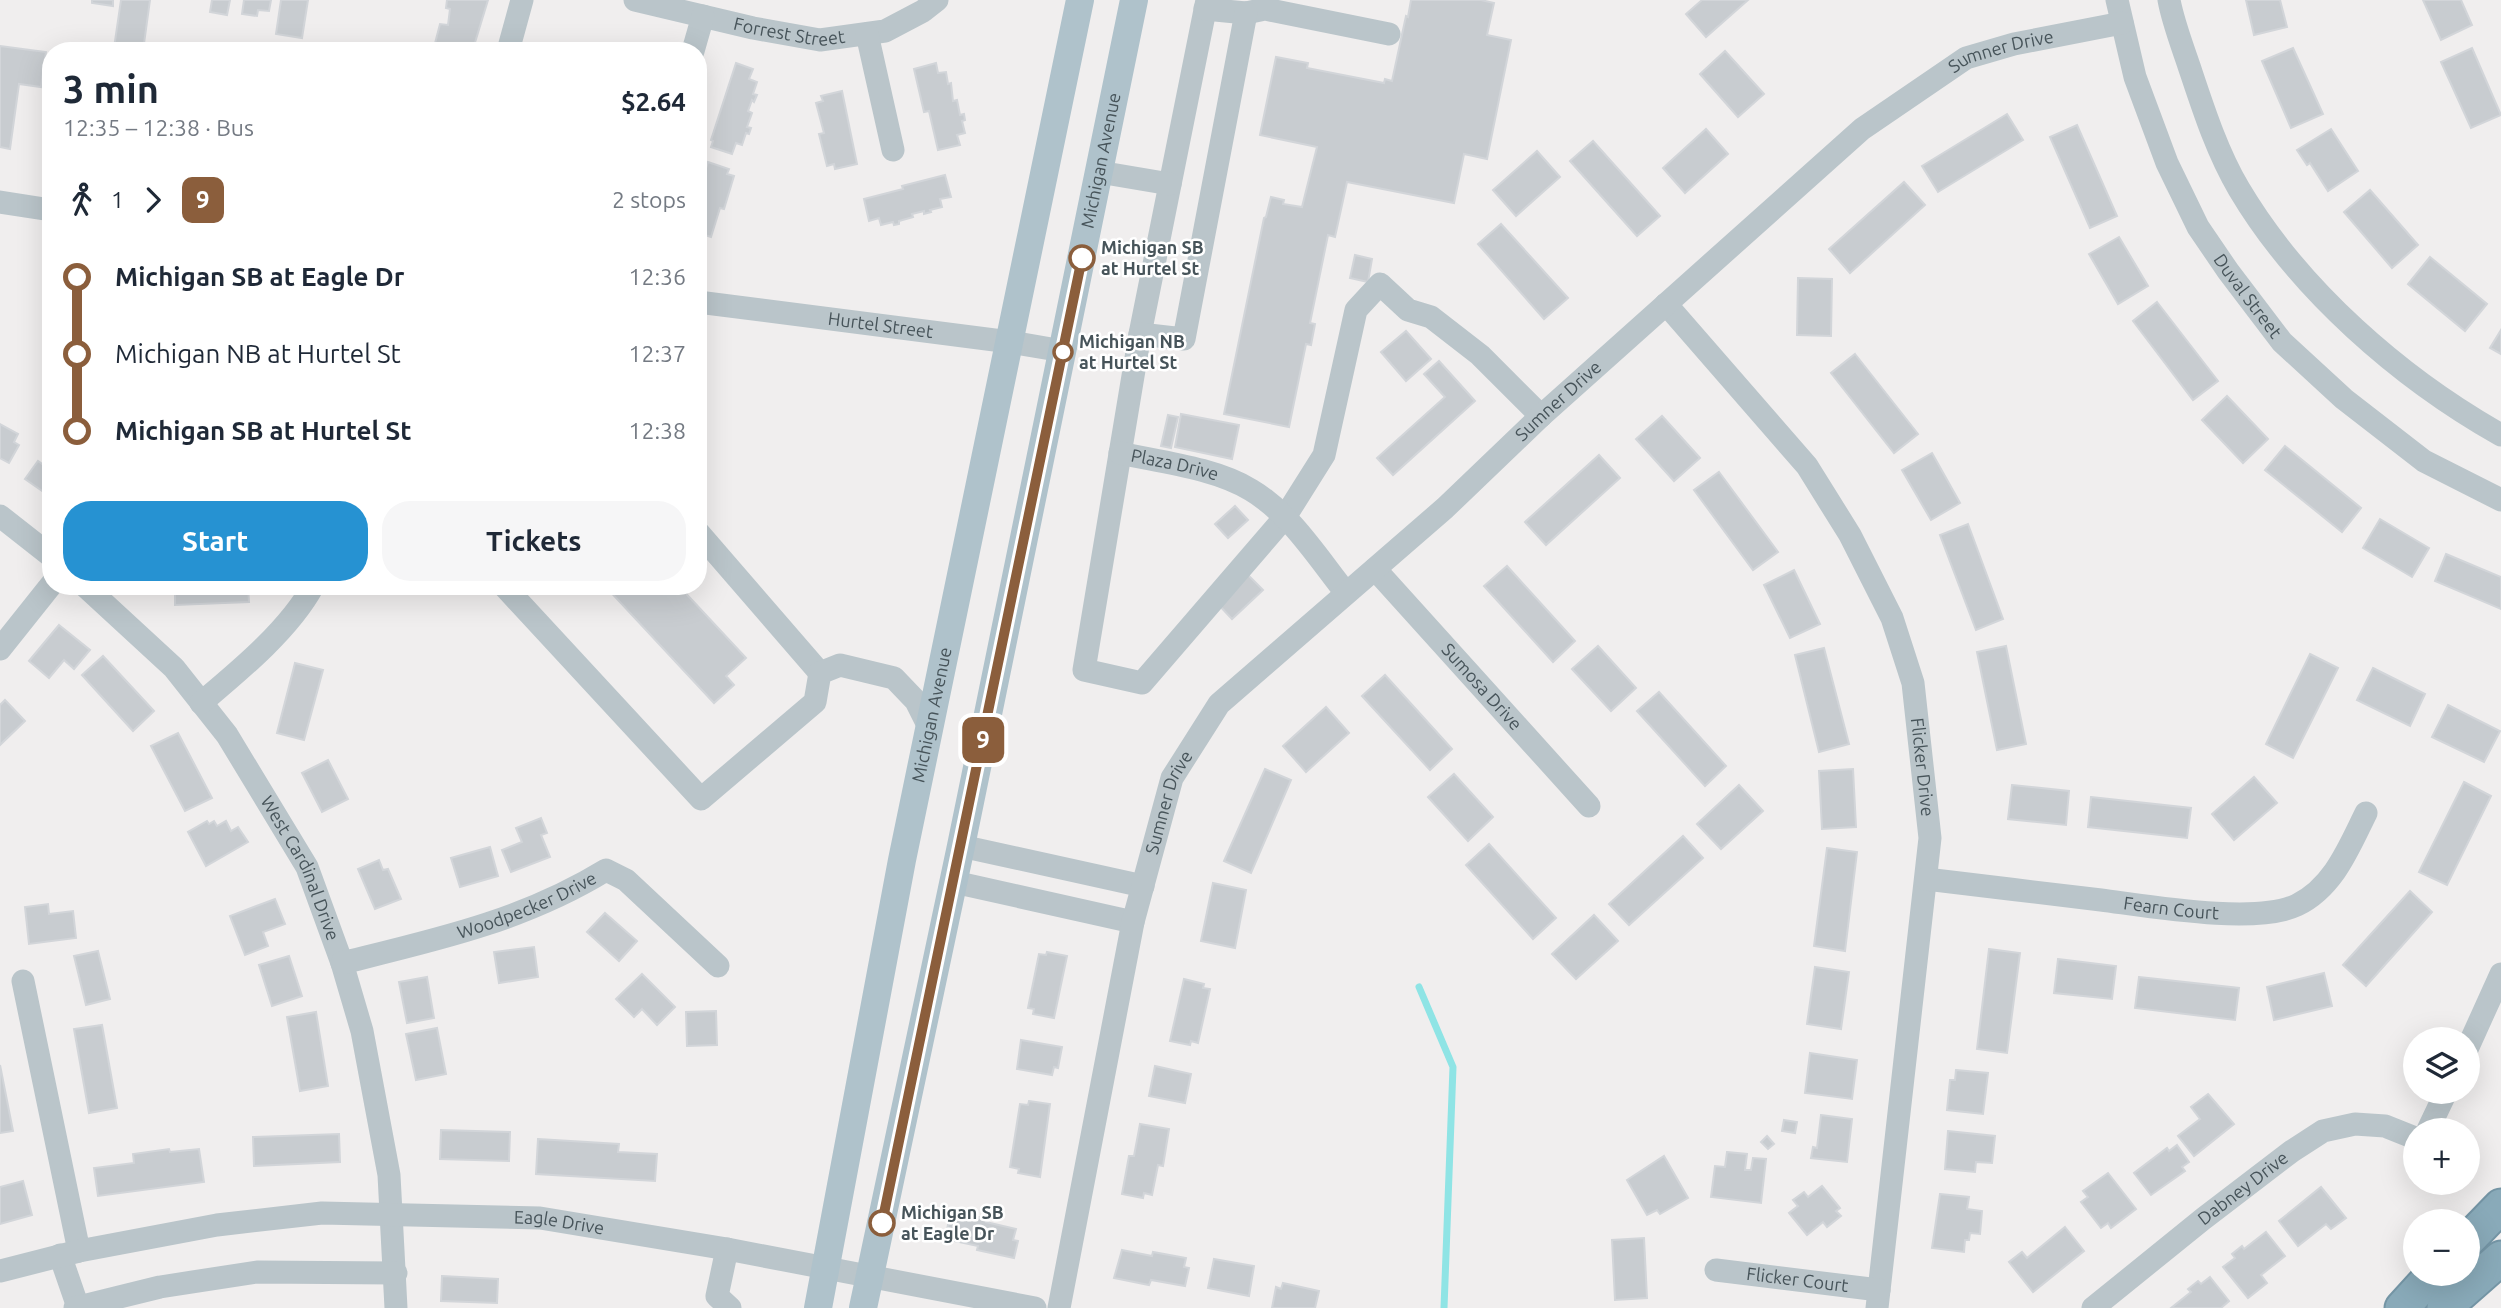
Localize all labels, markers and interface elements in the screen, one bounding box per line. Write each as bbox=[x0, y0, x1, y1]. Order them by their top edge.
street label: Forrest Street bbox=[732, 13, 846, 49]
street label: Sumner Drive bbox=[1944, 26, 2055, 76]
text: 3 min bbox=[63, 68, 159, 110]
text: $2.64 bbox=[621, 87, 686, 116]
street label: Michigan Avenue bbox=[1077, 91, 1124, 230]
text: 12:35 – 12:38 · Bus bbox=[63, 115, 254, 140]
icon: walk bbox=[63, 181, 101, 219]
icon: forward bbox=[134, 181, 172, 219]
text: 9 bbox=[196, 186, 210, 213]
text: 1 bbox=[111, 187, 124, 212]
text: 2 stops bbox=[612, 187, 686, 212]
place label: Michigan SB at Hurtel St bbox=[1101, 237, 1204, 278]
marker: Michigan SB at Hurtel St bbox=[1069, 245, 1095, 271]
street label: Duval Street bbox=[2210, 250, 2286, 342]
text: Michigan SB at Eagle Dr bbox=[115, 262, 404, 291]
text: 12:36 bbox=[628, 264, 686, 289]
street label: Hurtel Street bbox=[827, 308, 934, 341]
place label: Michigan NB at Hurtel St bbox=[1079, 331, 1185, 372]
text: Michigan NB at Hurtel St bbox=[115, 339, 401, 368]
text: 12:37 bbox=[628, 341, 686, 366]
marker: Michigan NB at Hurtel St bbox=[1053, 342, 1073, 362]
street label: Sumner Drive bbox=[1511, 356, 1605, 444]
text: Michigan SB at Hurtel St bbox=[115, 416, 412, 445]
text: 12:38 bbox=[628, 418, 686, 443]
street label: Plaza Drive bbox=[1130, 445, 1221, 484]
button: Start bbox=[63, 501, 368, 581]
button: Tickets bbox=[382, 501, 686, 581]
street label: Sumosa Drive bbox=[1438, 639, 1526, 734]
street label: Michigan Avenue bbox=[907, 645, 955, 784]
line badge: 9 bbox=[960, 717, 1006, 763]
street label: Flicker Drive bbox=[1908, 717, 1939, 817]
text: 9 bbox=[976, 726, 990, 753]
street label: Sumner Drive bbox=[1141, 747, 1196, 856]
street label: West Cardinal Drive bbox=[257, 792, 344, 943]
street label: Woodpecker Drive bbox=[454, 867, 600, 942]
street label: Fearn Court bbox=[2122, 892, 2220, 922]
map controls bbox=[2403, 1027, 2480, 1286]
button: layers bbox=[2403, 1027, 2480, 1104]
button: + bbox=[2403, 1118, 2480, 1195]
street label: Dabney Drive bbox=[2193, 1147, 2292, 1228]
place label: Michigan SB at Eagle Dr bbox=[901, 1202, 1004, 1243]
street label: Eagle Drive bbox=[514, 1206, 606, 1237]
button: − bbox=[2403, 1209, 2480, 1286]
marker: Michigan SB at Eagle Dr bbox=[869, 1210, 895, 1236]
street label: Flicker Court bbox=[1745, 1263, 1850, 1295]

